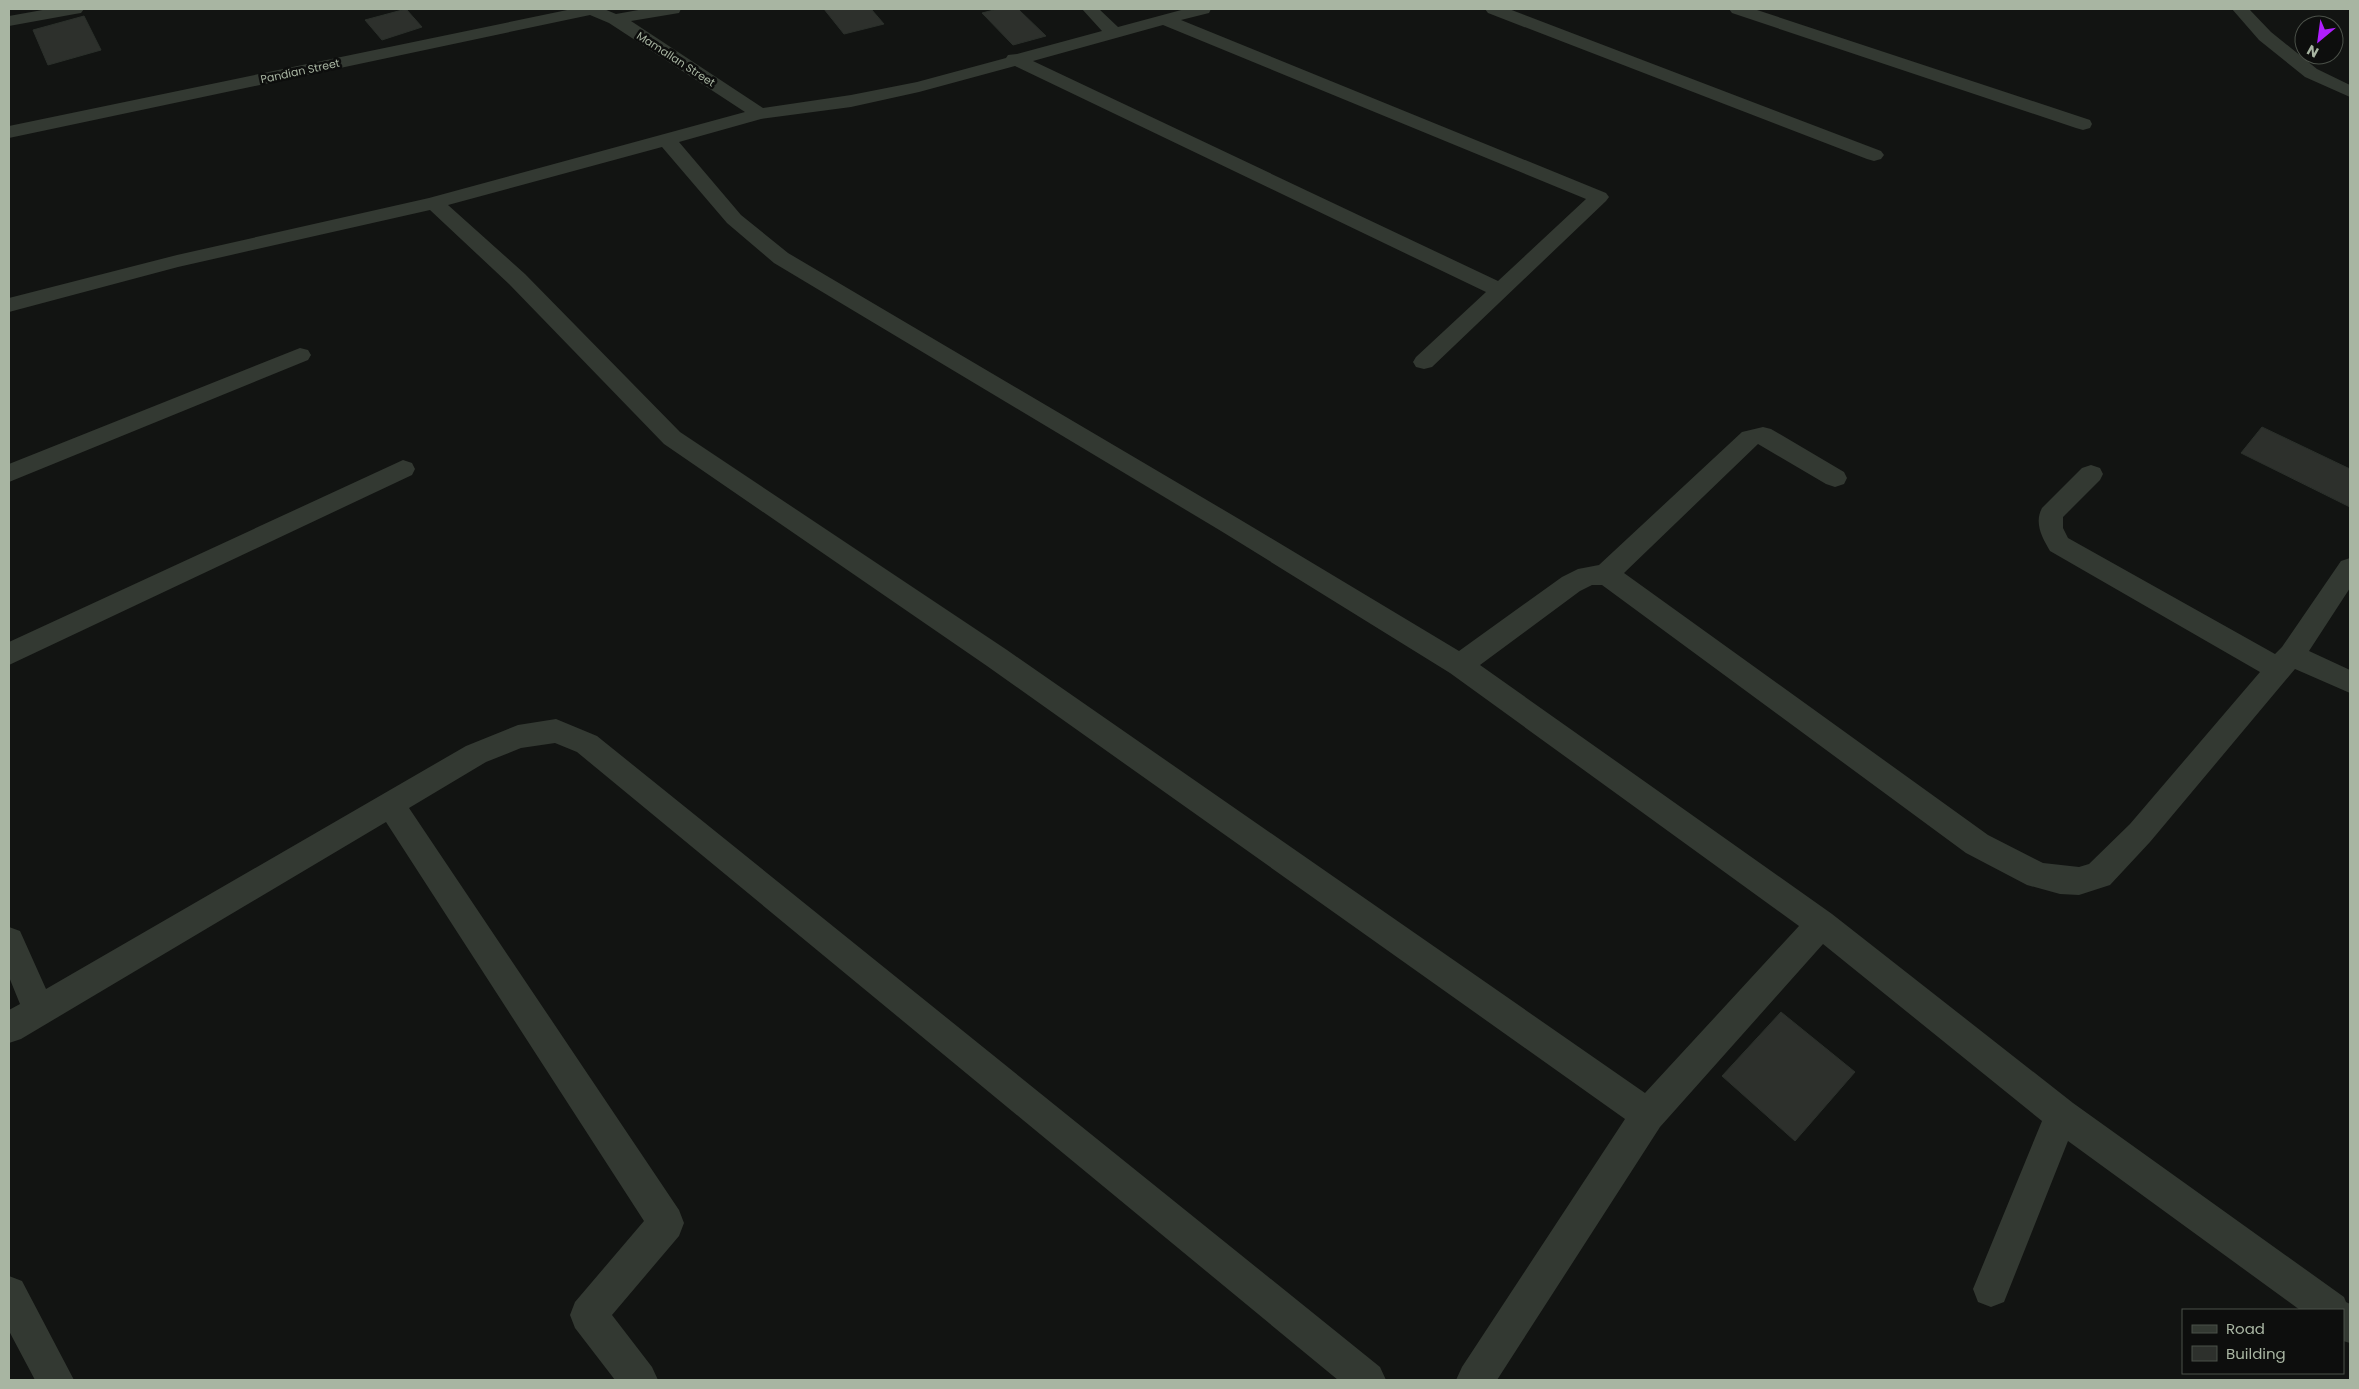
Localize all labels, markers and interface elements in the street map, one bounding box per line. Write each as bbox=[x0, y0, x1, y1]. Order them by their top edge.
north arrow bbox=[2294, 15, 2344, 65]
street label: Mamallan Street bbox=[634, 28, 718, 90]
text: N bbox=[2303, 40, 2322, 63]
street label: Pandian Street bbox=[259, 55, 341, 87]
legend bbox=[2182, 1309, 2344, 1374]
text: Road bbox=[2226, 1318, 2265, 1339]
text: Building bbox=[2226, 1343, 2286, 1364]

